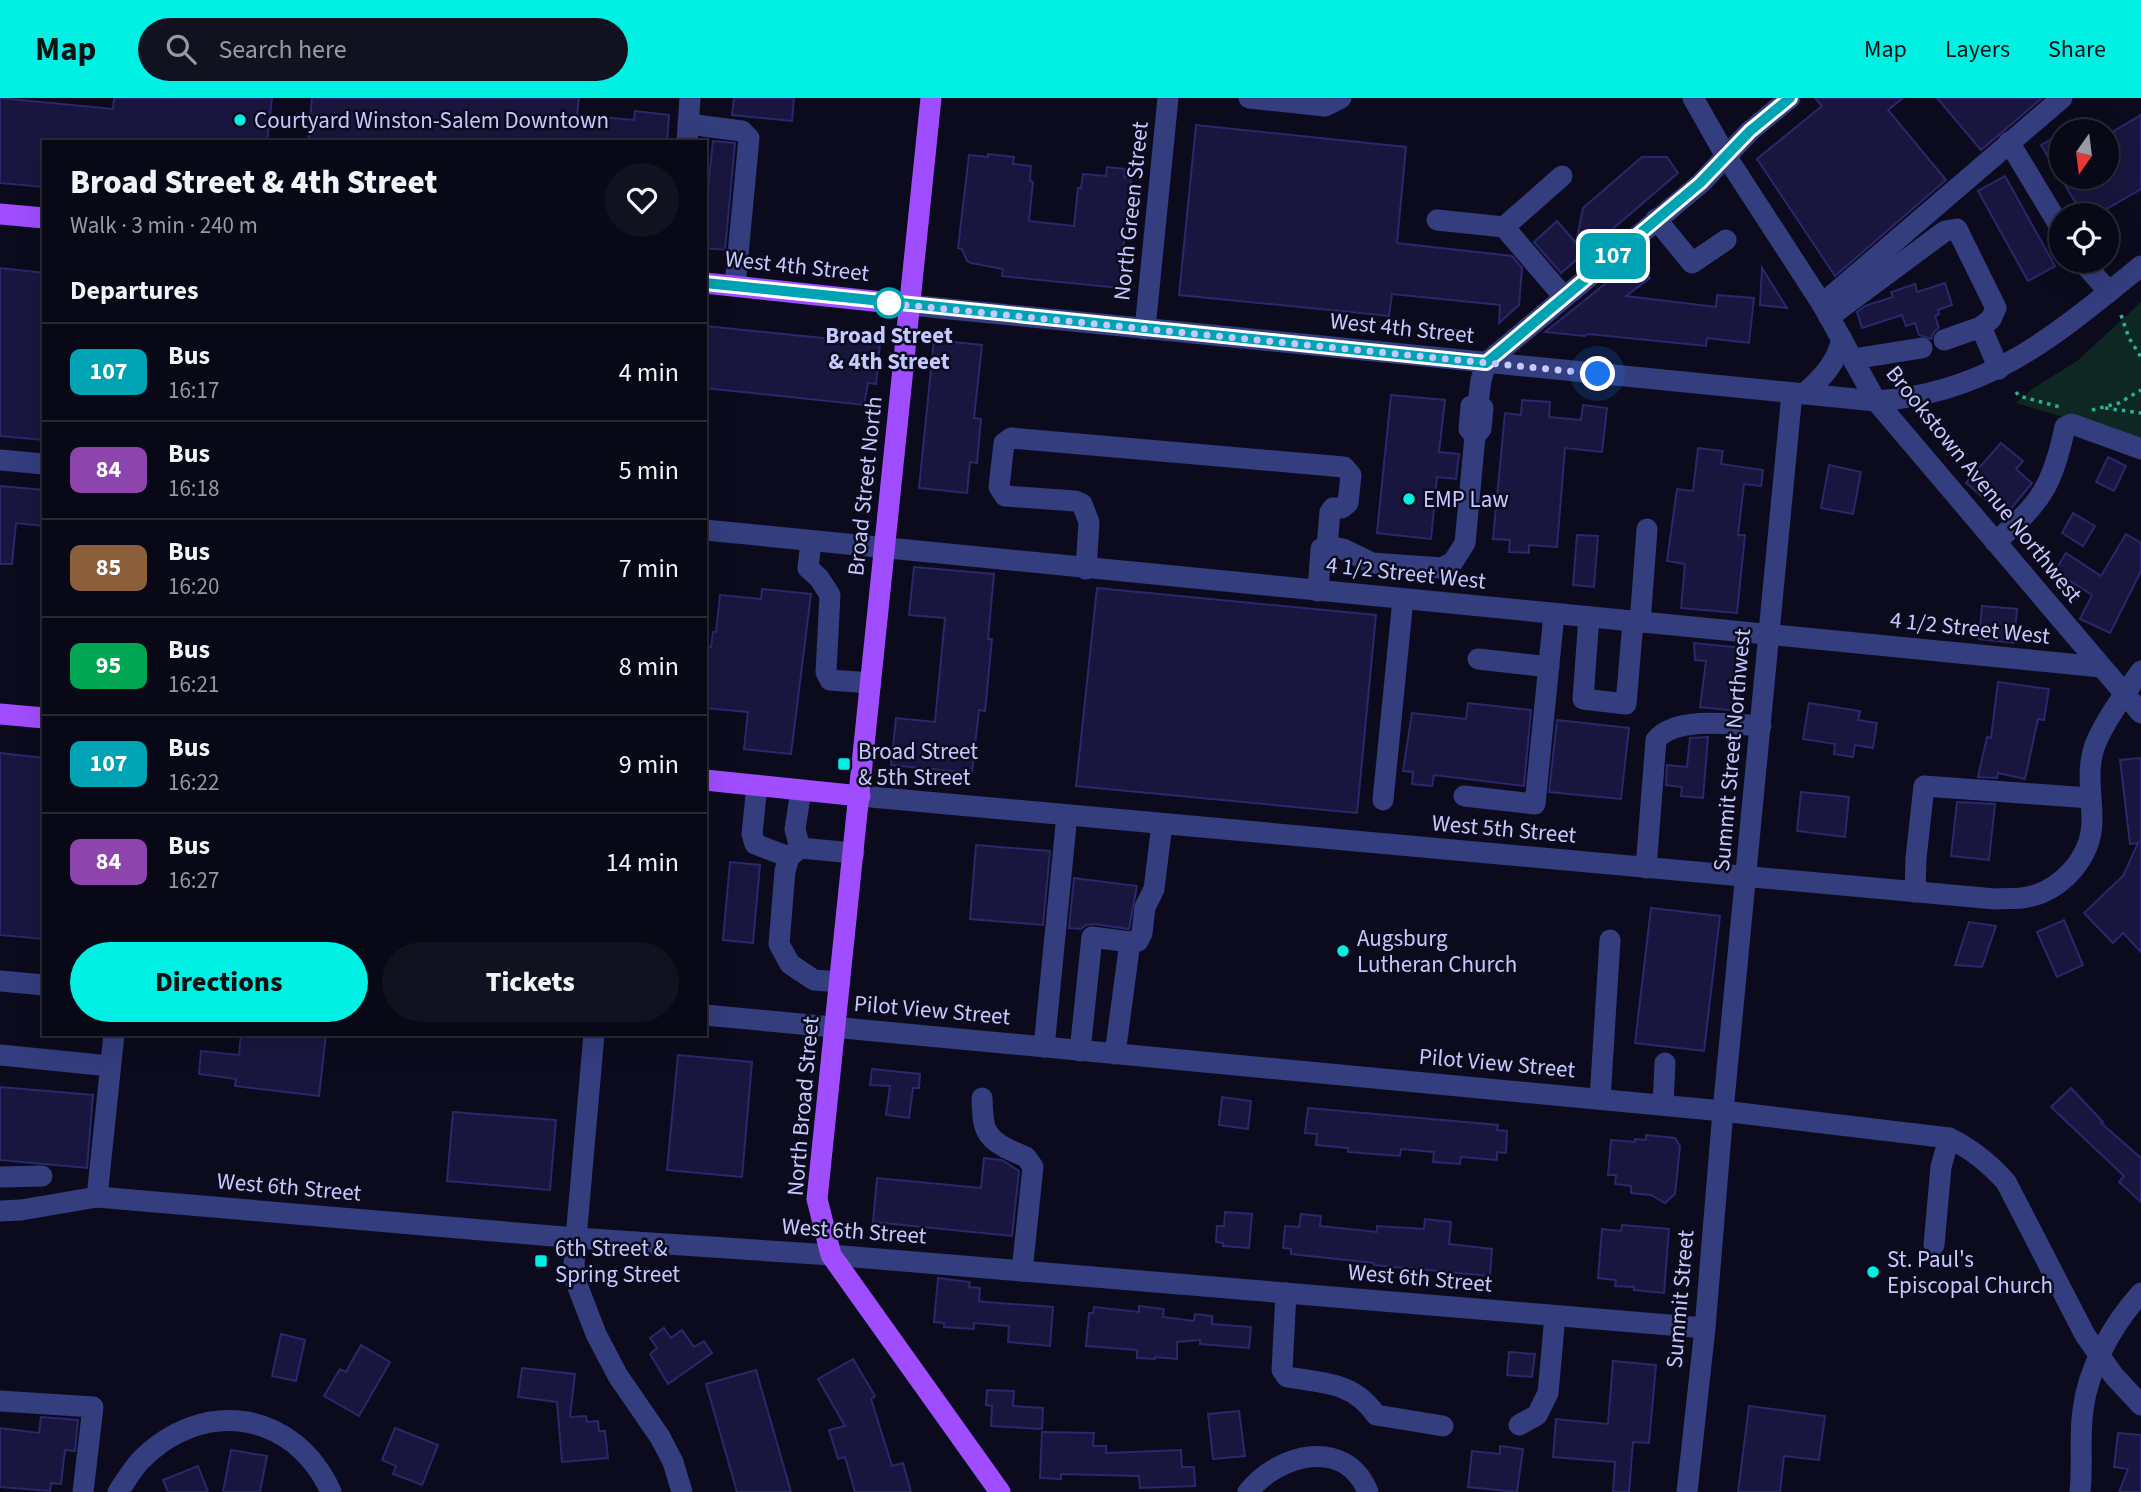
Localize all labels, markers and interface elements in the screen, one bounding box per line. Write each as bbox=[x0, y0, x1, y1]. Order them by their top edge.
search box bbox=[138, 18, 628, 81]
text: Map bbox=[35, 26, 96, 73]
icon: search bbox=[162, 30, 200, 68]
text: Search here bbox=[218, 31, 347, 68]
text: Map bbox=[1864, 32, 1907, 67]
text: Layers bbox=[1945, 32, 2010, 67]
text: Share bbox=[2048, 32, 2106, 67]
place label: Courtyard Winston-Salem Downtown bbox=[254, 104, 609, 137]
marker: Courtyard Winston-Salem Downtown bbox=[232, 112, 248, 128]
north arrow bbox=[2049, 119, 2119, 189]
map controls bbox=[2049, 119, 2119, 273]
street label: North Green Street bbox=[1105, 120, 1157, 302]
text: Broad Street & 4th Street bbox=[70, 159, 437, 206]
button: heart bbox=[605, 163, 679, 237]
button: locate bbox=[2049, 203, 2119, 273]
text: Walk · 3 min · 240 m bbox=[70, 209, 258, 242]
line badge: 107 bbox=[1573, 233, 1653, 279]
text: 107 bbox=[1594, 238, 1632, 273]
street label: West 4th Street bbox=[723, 242, 871, 290]
text: Departures bbox=[70, 272, 198, 309]
marker: Broad Street & 4th Street bbox=[874, 288, 904, 318]
street label: West 4th Street bbox=[1328, 304, 1476, 352]
place label: Broad Street & 4th Street bbox=[825, 319, 953, 378]
text: Bus bbox=[168, 337, 210, 374]
text: 107 bbox=[89, 354, 128, 389]
text: 4 min bbox=[619, 354, 679, 391]
your location bbox=[1580, 356, 1615, 391]
street label: Brookstown Avenue Northwest bbox=[1878, 359, 2090, 610]
text: 16:17 bbox=[168, 374, 219, 407]
street label: Broad Street North bbox=[839, 395, 891, 577]
text: Bus bbox=[168, 435, 210, 472]
text: 84 bbox=[96, 452, 121, 487]
text: 5 min bbox=[619, 452, 679, 489]
text: 16:18 bbox=[168, 472, 219, 505]
place label: EMP Law bbox=[1423, 483, 1509, 516]
marker: EMP Law bbox=[1401, 491, 1417, 507]
text: Bus bbox=[168, 533, 210, 570]
street label: 4 1/2 Street West bbox=[1325, 548, 1488, 598]
text: 85 bbox=[96, 550, 121, 585]
text: 7 min bbox=[619, 550, 679, 587]
text: 16:20 bbox=[168, 570, 219, 603]
street label: 4 1/2 Street West bbox=[1889, 603, 2052, 653]
street label: Summit Street Northwest bbox=[1705, 627, 1759, 873]
text: Bus bbox=[168, 631, 210, 668]
text: 95 bbox=[96, 648, 121, 683]
text: 8 min bbox=[619, 648, 679, 685]
text: 16:21 bbox=[168, 668, 219, 701]
text: Bus bbox=[168, 729, 210, 766]
place label: Broad Street & 5th Street bbox=[858, 735, 978, 794]
text: 107 bbox=[89, 746, 128, 781]
text: 9 min bbox=[619, 746, 679, 783]
marker: Broad Street & 5th Street bbox=[836, 756, 852, 772]
text: 16:22 bbox=[168, 766, 219, 799]
street label: West 5th Street bbox=[1430, 806, 1578, 852]
text: Bus bbox=[168, 827, 210, 864]
text: 84 bbox=[96, 844, 121, 879]
text: 14 min bbox=[606, 844, 679, 881]
text: 16:27 bbox=[168, 864, 219, 897]
place label: Augsburg Lutheran Church bbox=[1357, 922, 1517, 981]
button: Directions bbox=[70, 942, 368, 1022]
button: Tickets bbox=[382, 942, 679, 1022]
marker: Augsburg Lutheran Church bbox=[1335, 943, 1351, 959]
street label: Pilot View Street bbox=[852, 987, 1012, 1033]
street label: North Broad Street bbox=[779, 1015, 827, 1197]
street label: Pilot View Street bbox=[1417, 1040, 1577, 1086]
street label: West 6th Street bbox=[215, 1164, 363, 1210]
street label: West 6th Street bbox=[781, 1209, 928, 1253]
street label: Summit Street bbox=[1658, 1228, 1702, 1369]
place label: 6th Street & Spring Street bbox=[555, 1232, 680, 1291]
place label: St. Paul's Episcopal Church bbox=[1887, 1243, 2053, 1302]
marker: 6th Street & Spring Street bbox=[533, 1253, 549, 1269]
street label: West 6th Street bbox=[1346, 1255, 1494, 1301]
marker: St. Paul's Episcopal Church bbox=[1865, 1264, 1881, 1280]

